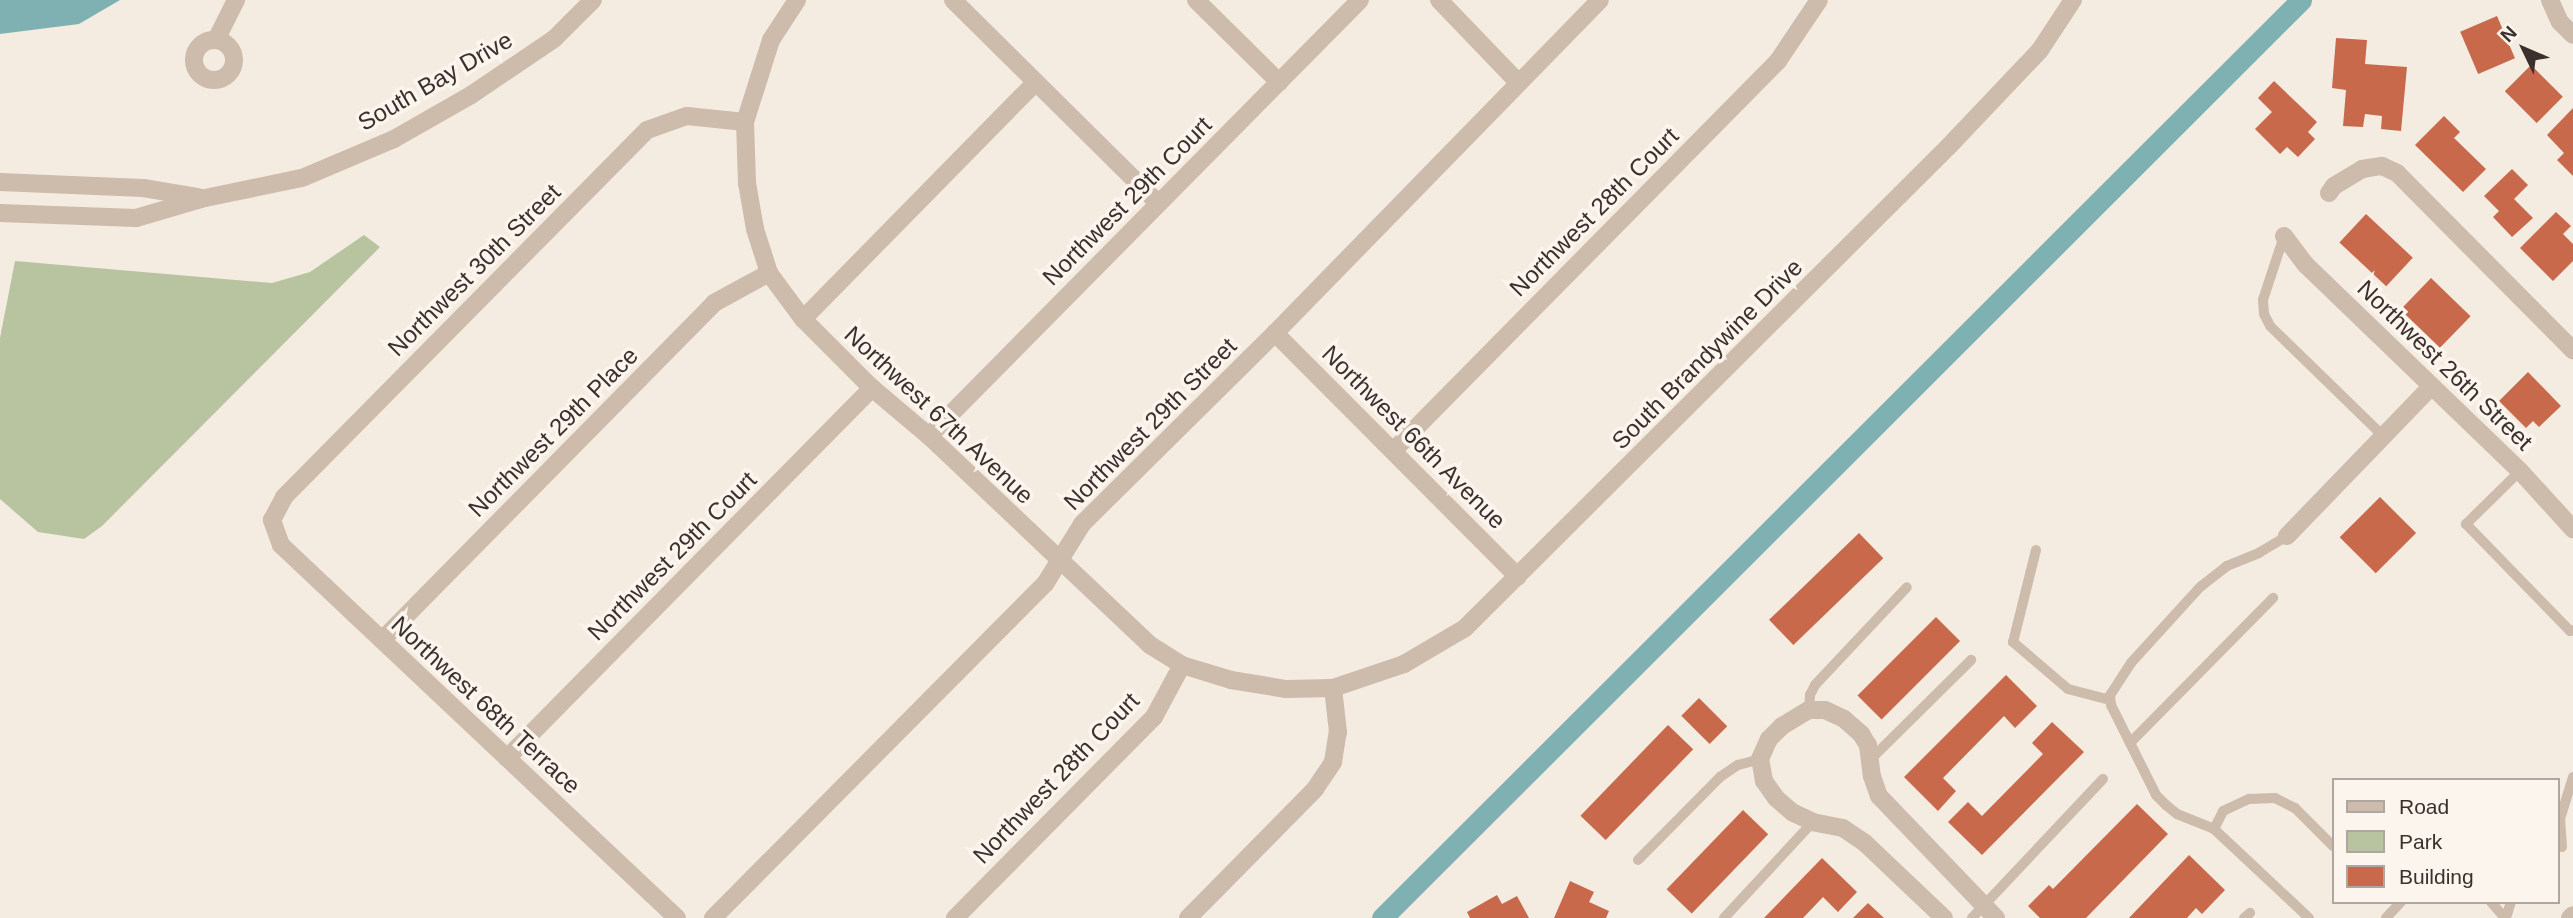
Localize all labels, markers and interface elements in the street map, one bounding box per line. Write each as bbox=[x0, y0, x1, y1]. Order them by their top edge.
north arrow bbox=[2489, 14, 2559, 84]
text: N bbox=[2496, 22, 2521, 46]
street label: South Bay Drive bbox=[353, 25, 517, 137]
street label: Northwest 29th Court bbox=[1037, 111, 1217, 291]
street label: Northwest 28th Court bbox=[1504, 122, 1684, 302]
street label: Northwest 30th Street bbox=[382, 178, 566, 362]
street label: South Brandywine Drive bbox=[1606, 253, 1808, 455]
street label: Northwest 26th Street bbox=[2352, 274, 2538, 456]
street label: Northwest 67th Avenue bbox=[838, 320, 1040, 510]
street label: Northwest 29th Street bbox=[1058, 332, 1242, 516]
street label: Northwest 66th Avenue bbox=[1316, 339, 1512, 535]
street label: Northwest 29th Place bbox=[462, 341, 644, 523]
street label: Northwest 29th Court bbox=[582, 466, 762, 646]
street label: Northwest 68th Terrace bbox=[385, 610, 587, 800]
street label: Northwest 28th Court bbox=[967, 686, 1145, 870]
legend bbox=[2332, 778, 2559, 904]
text: Road bbox=[2399, 795, 2449, 818]
text: Park bbox=[2399, 830, 2442, 853]
text: Building bbox=[2399, 865, 2474, 888]

